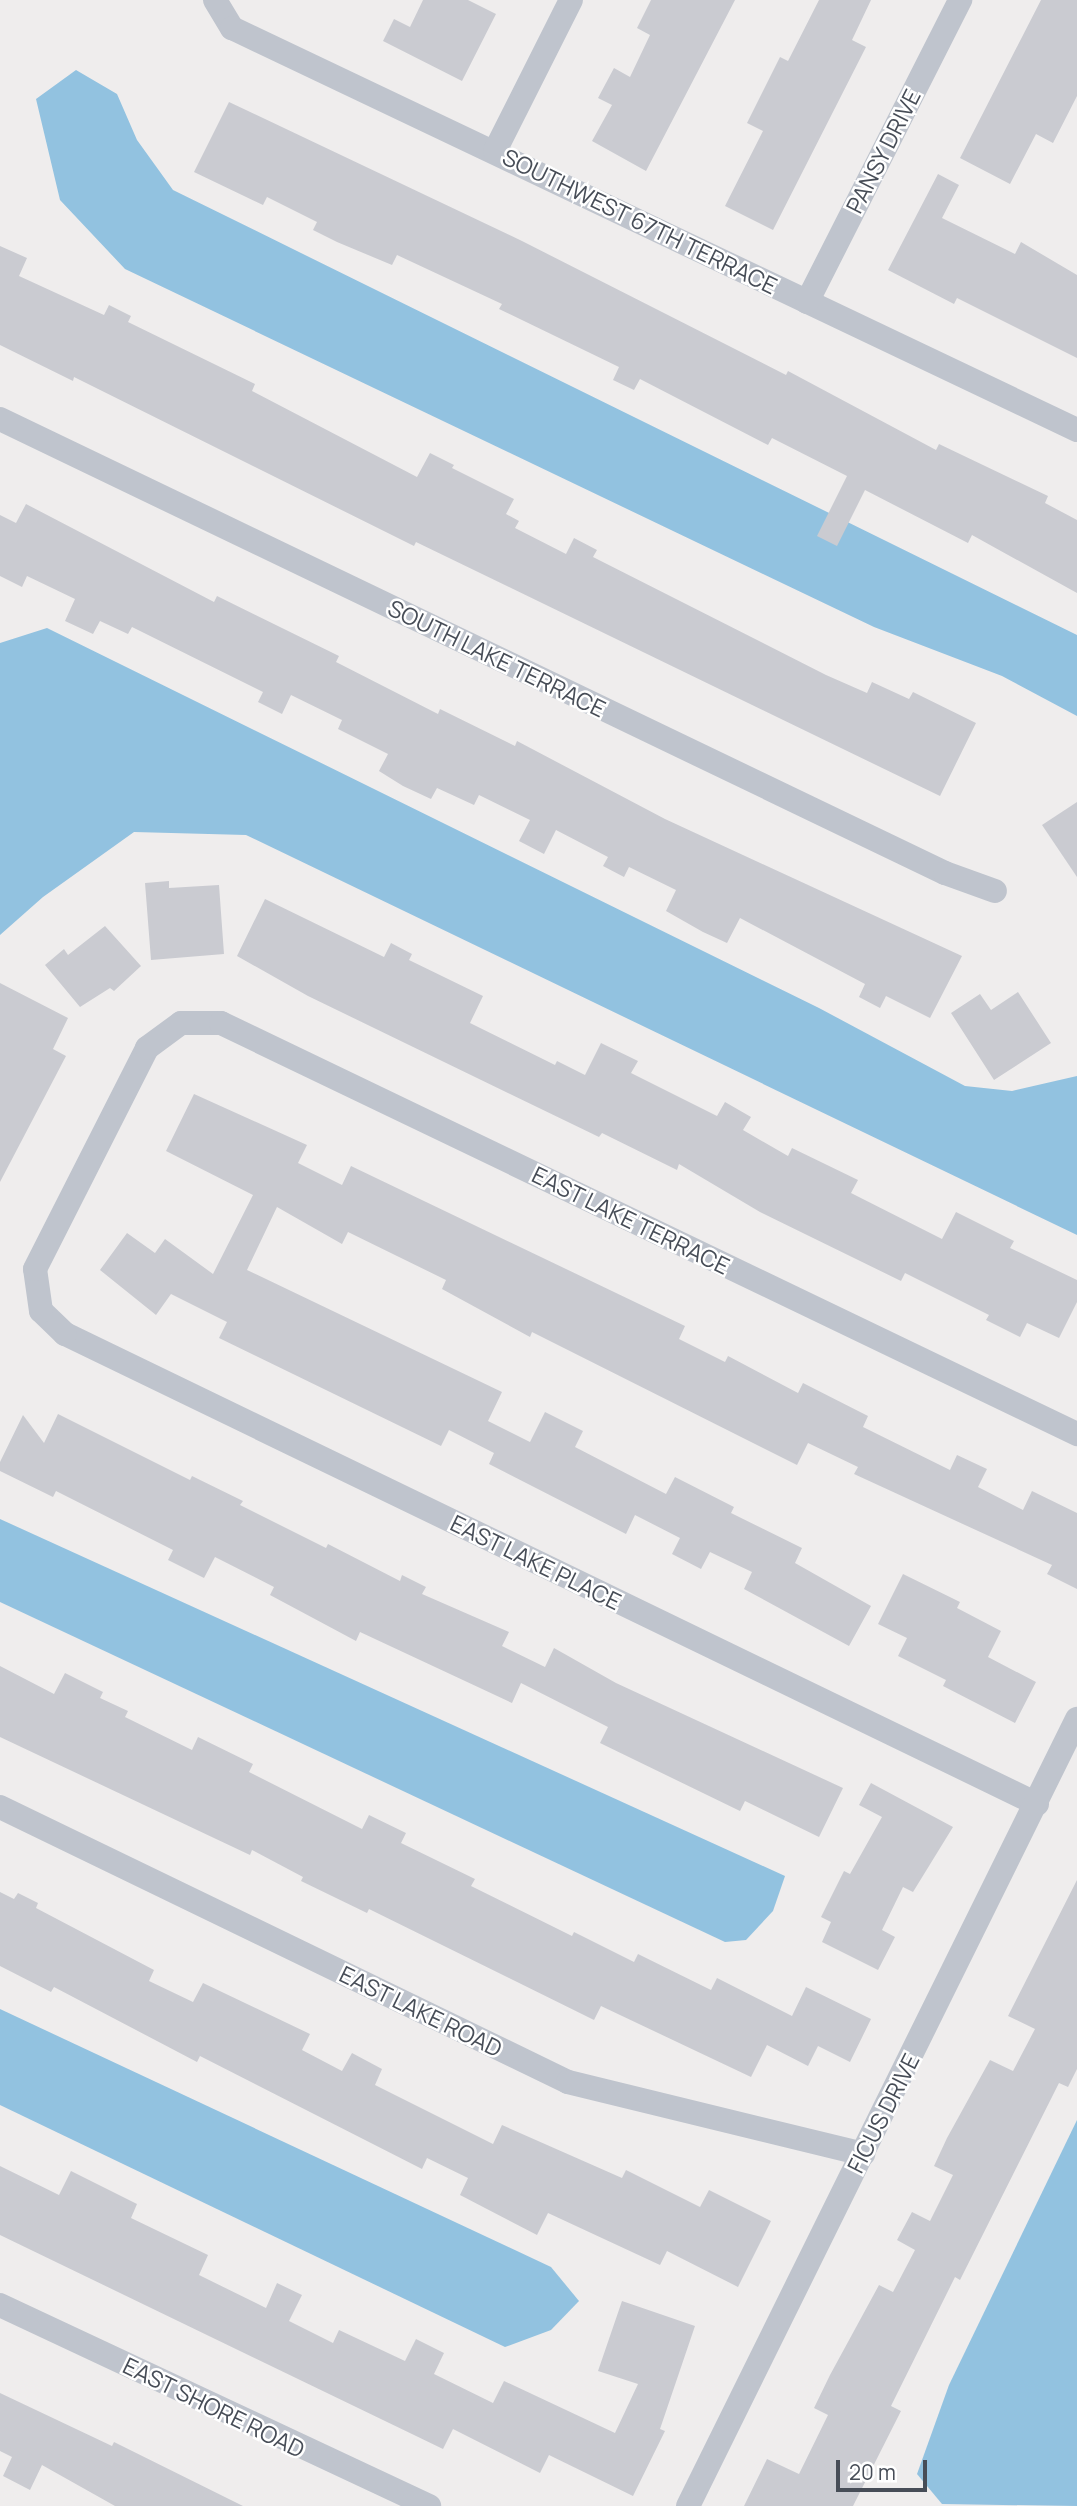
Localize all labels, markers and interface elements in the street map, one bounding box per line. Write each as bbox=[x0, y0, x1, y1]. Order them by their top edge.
street label: PANSY DRIVE bbox=[840, 84, 926, 218]
street label: SOUTHWEST 67TH TERRACE bbox=[498, 142, 782, 300]
street label: SOUTH LAKE TERRACE bbox=[384, 593, 610, 723]
street label: EAST LAKE TERRACE bbox=[527, 1160, 735, 1280]
street label: EAST LAKE PLACE bbox=[446, 1509, 626, 1615]
street label: EAST LAKE ROAD bbox=[335, 1960, 507, 2062]
street label: FICUS DRIVE bbox=[841, 2049, 925, 2177]
street label: EAST SHORE ROAD bbox=[118, 2351, 310, 2463]
scale bar bbox=[839, 2446, 930, 2490]
text: 20 m bbox=[849, 2458, 896, 2486]

